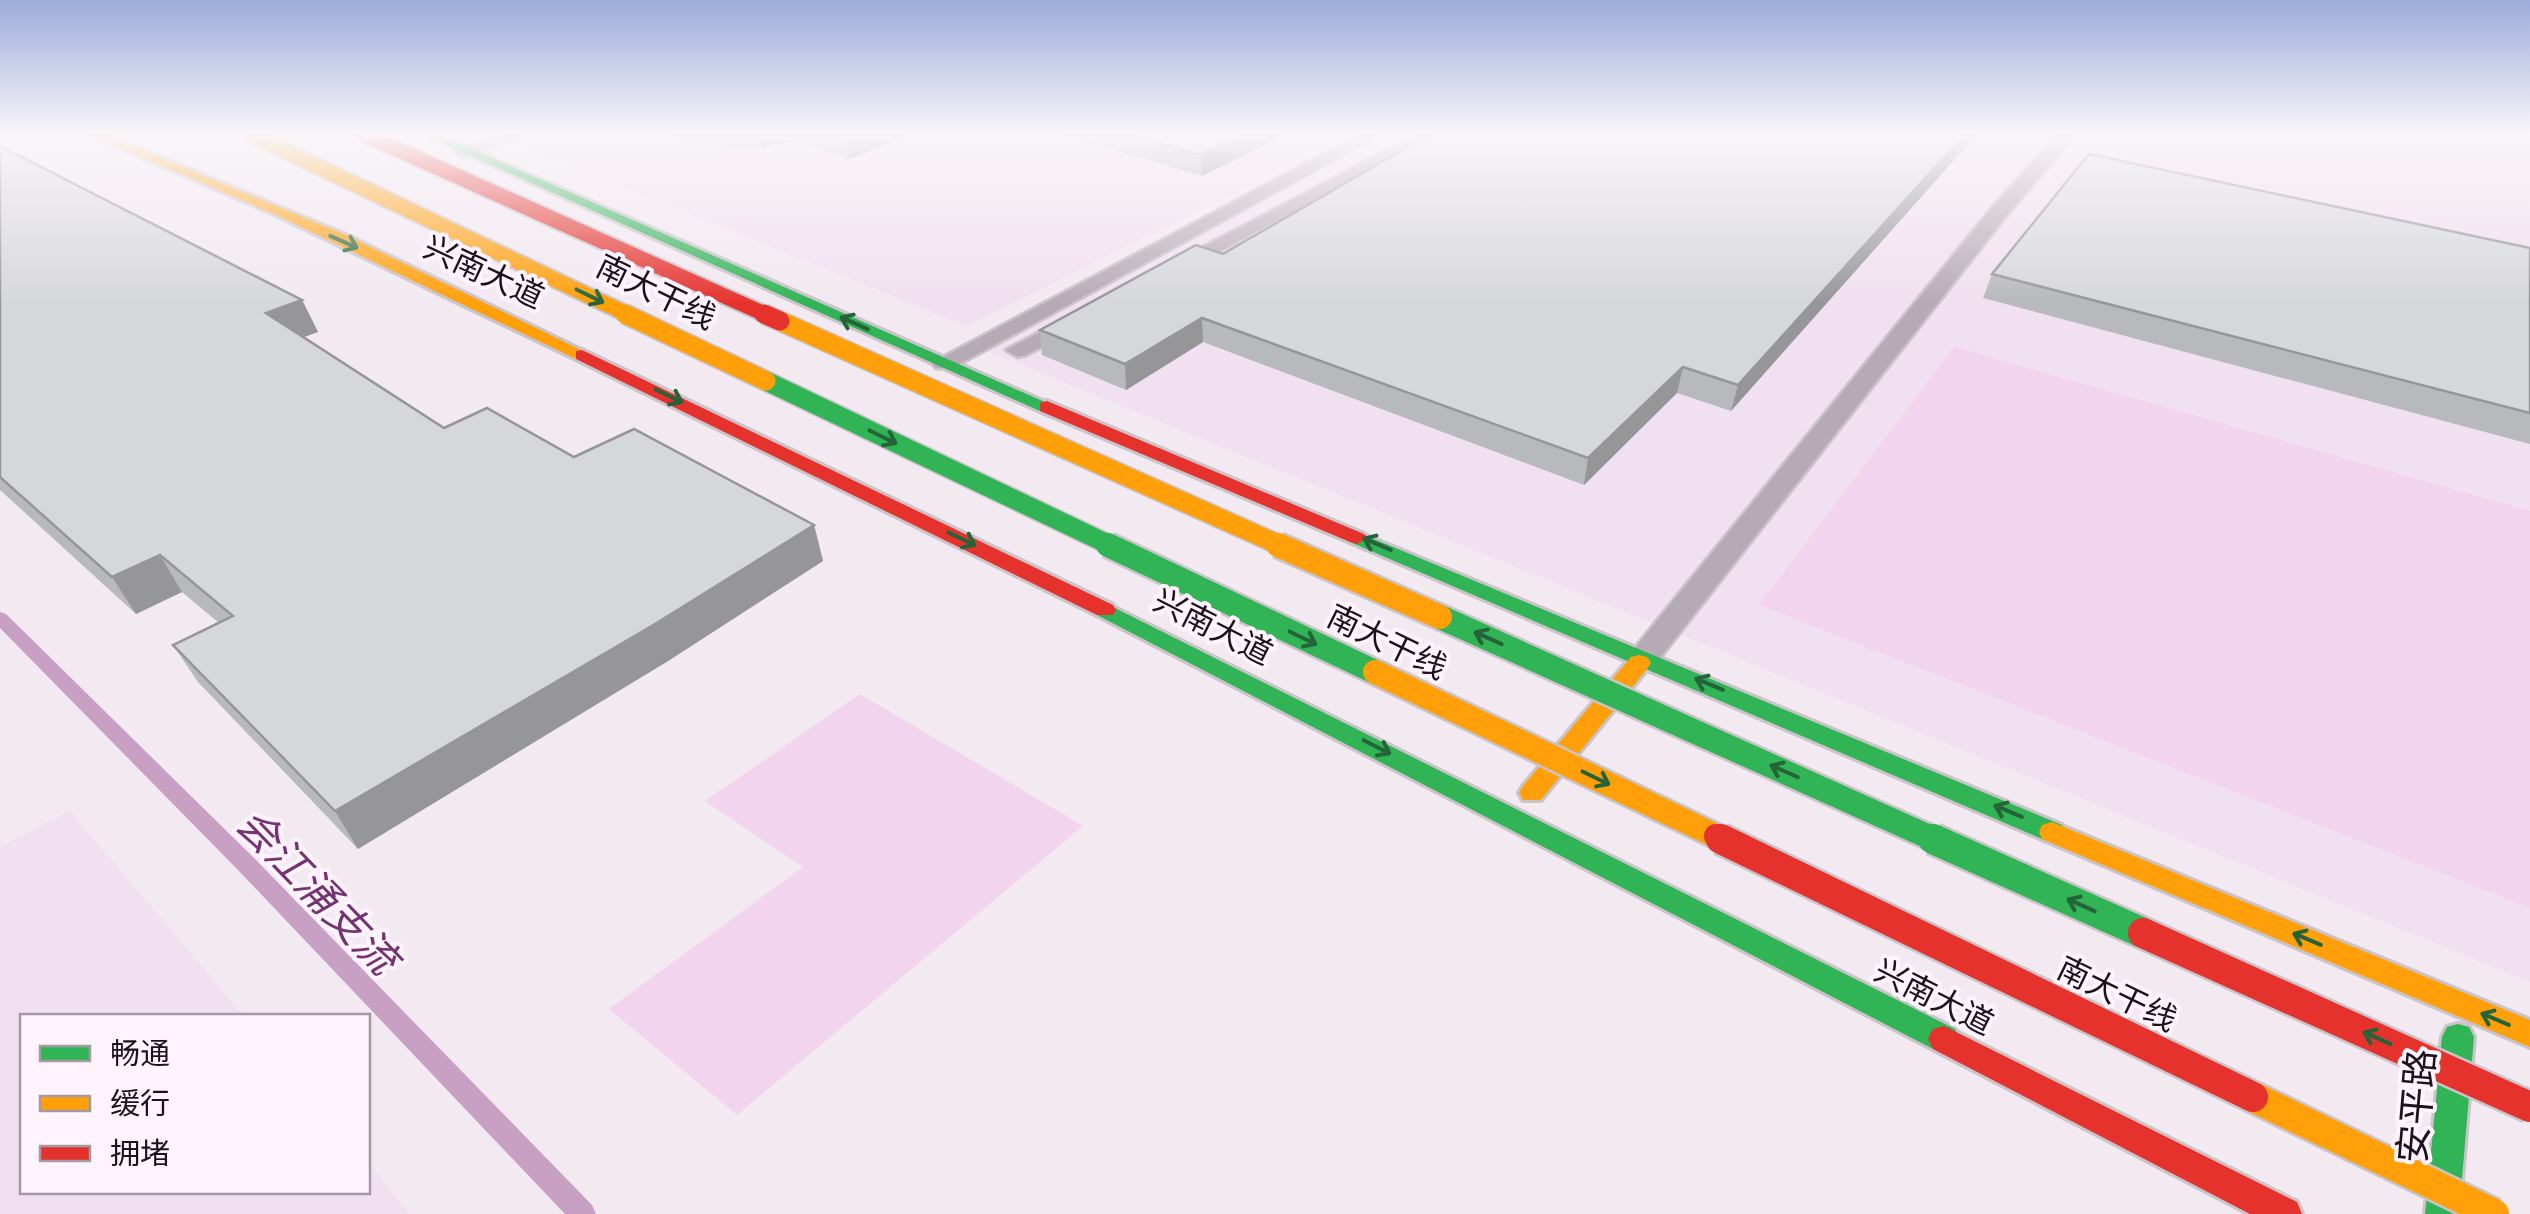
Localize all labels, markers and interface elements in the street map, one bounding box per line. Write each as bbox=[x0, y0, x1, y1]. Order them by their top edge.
street label: 兴南大道 bbox=[418, 228, 550, 316]
one-way arrow bbox=[328, 234, 359, 252]
street label: 南大干线 bbox=[590, 247, 722, 337]
one-way arrow bbox=[574, 288, 604, 307]
one-way arrow bbox=[839, 313, 870, 331]
one-way arrow bbox=[654, 388, 684, 407]
one-way arrow bbox=[868, 428, 898, 447]
one-way arrow bbox=[946, 530, 976, 549]
one-way arrow bbox=[1362, 534, 1393, 552]
street label: 兴南大道 bbox=[1147, 581, 1279, 673]
street label: 南大干线 bbox=[1321, 597, 1453, 687]
one-way arrow bbox=[1473, 628, 1504, 646]
one-way arrow bbox=[1287, 629, 1317, 648]
one-way arrow bbox=[1694, 674, 1725, 692]
one-way arrow bbox=[1362, 738, 1392, 757]
one-way arrow bbox=[1770, 761, 1800, 780]
one-way arrow bbox=[1580, 770, 1610, 789]
water label: 会江涌支流 bbox=[226, 798, 412, 988]
one-way arrow bbox=[1993, 801, 2024, 819]
one-way arrow bbox=[2066, 895, 2097, 913]
one-way arrow bbox=[2292, 929, 2323, 947]
street label: 南大干线 bbox=[2051, 949, 2183, 1039]
street label: 兴南大道 bbox=[1868, 951, 2000, 1043]
one-way arrow bbox=[2481, 1009, 2511, 1027]
legend bbox=[20, 1014, 370, 1194]
one-way arrow bbox=[2362, 1028, 2393, 1046]
text: 畅通 bbox=[110, 1036, 170, 1071]
street label: 安平路 bbox=[2390, 1047, 2444, 1165]
text: 缓行 bbox=[110, 1086, 170, 1121]
text: 拥堵 bbox=[110, 1136, 170, 1171]

